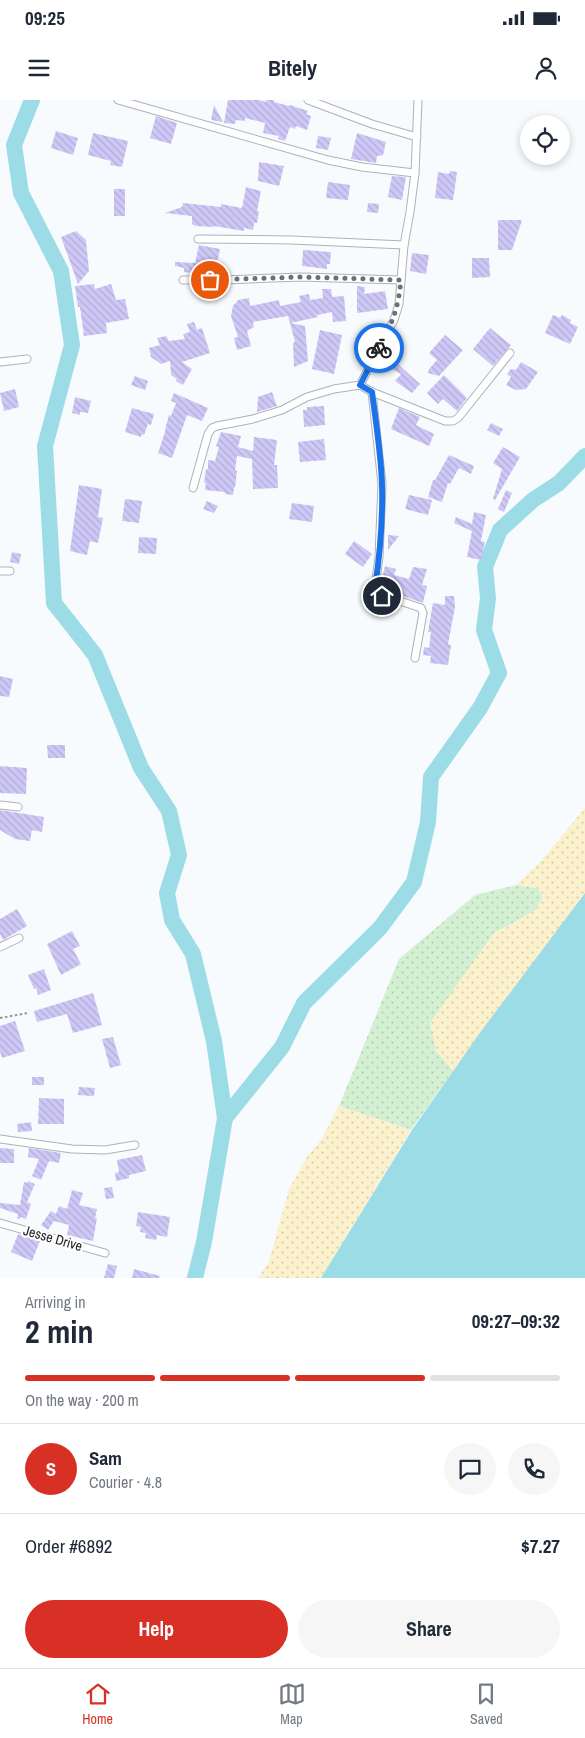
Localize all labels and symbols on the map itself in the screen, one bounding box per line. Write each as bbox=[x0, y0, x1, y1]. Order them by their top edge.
pin bbox=[189, 259, 231, 301]
courier bbox=[354, 323, 404, 373]
pin bbox=[361, 575, 403, 617]
street label: Jesse Drive bbox=[21, 1221, 85, 1255]

